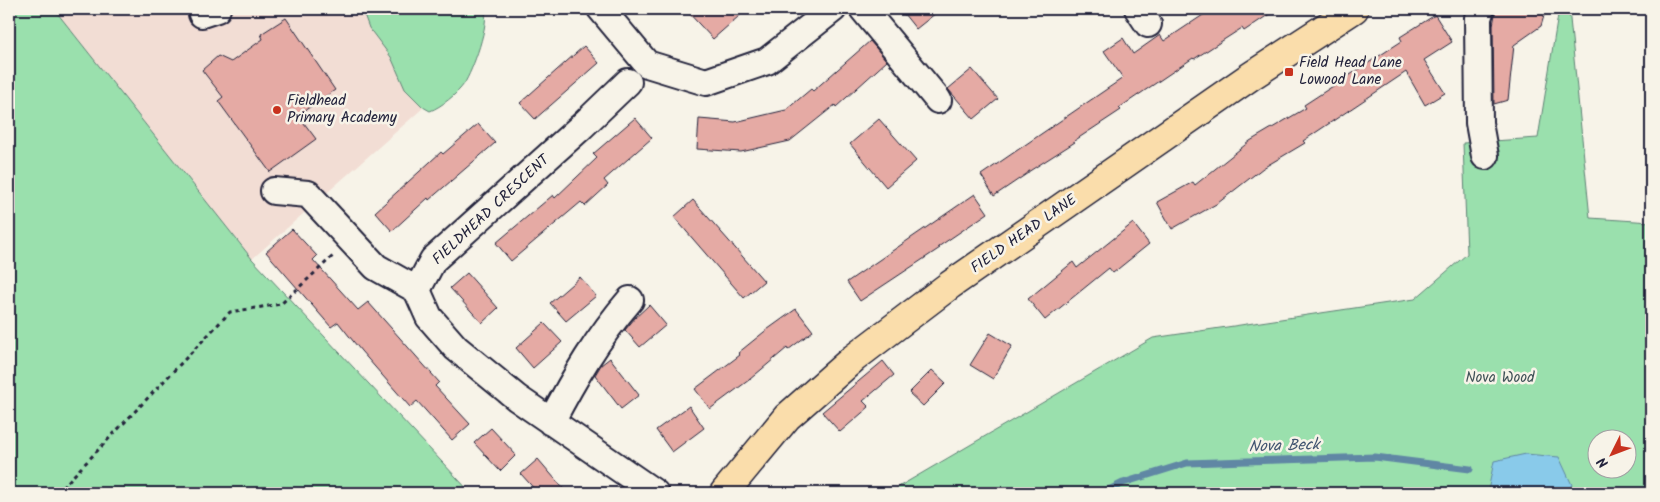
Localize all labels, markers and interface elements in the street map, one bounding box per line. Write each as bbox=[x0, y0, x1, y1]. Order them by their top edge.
place label: Field Head Lane Lowood Lane bbox=[1299, 51, 1402, 92]
marker: Field Head Lane Lowood Lane bbox=[1283, 66, 1295, 78]
place label: Fieldhead Primary Academy bbox=[287, 89, 398, 130]
marker: Fieldhead Primary Academy bbox=[271, 104, 283, 116]
street label: FIELDHEAD CRESCENT bbox=[427, 148, 557, 271]
street label: FIELD HEAD LANE bbox=[966, 188, 1083, 280]
park label: Nova Wood bbox=[1465, 366, 1535, 390]
north arrow bbox=[1588, 430, 1638, 480]
water label: Nova Beck bbox=[1248, 432, 1322, 460]
text: N bbox=[1592, 451, 1614, 473]

